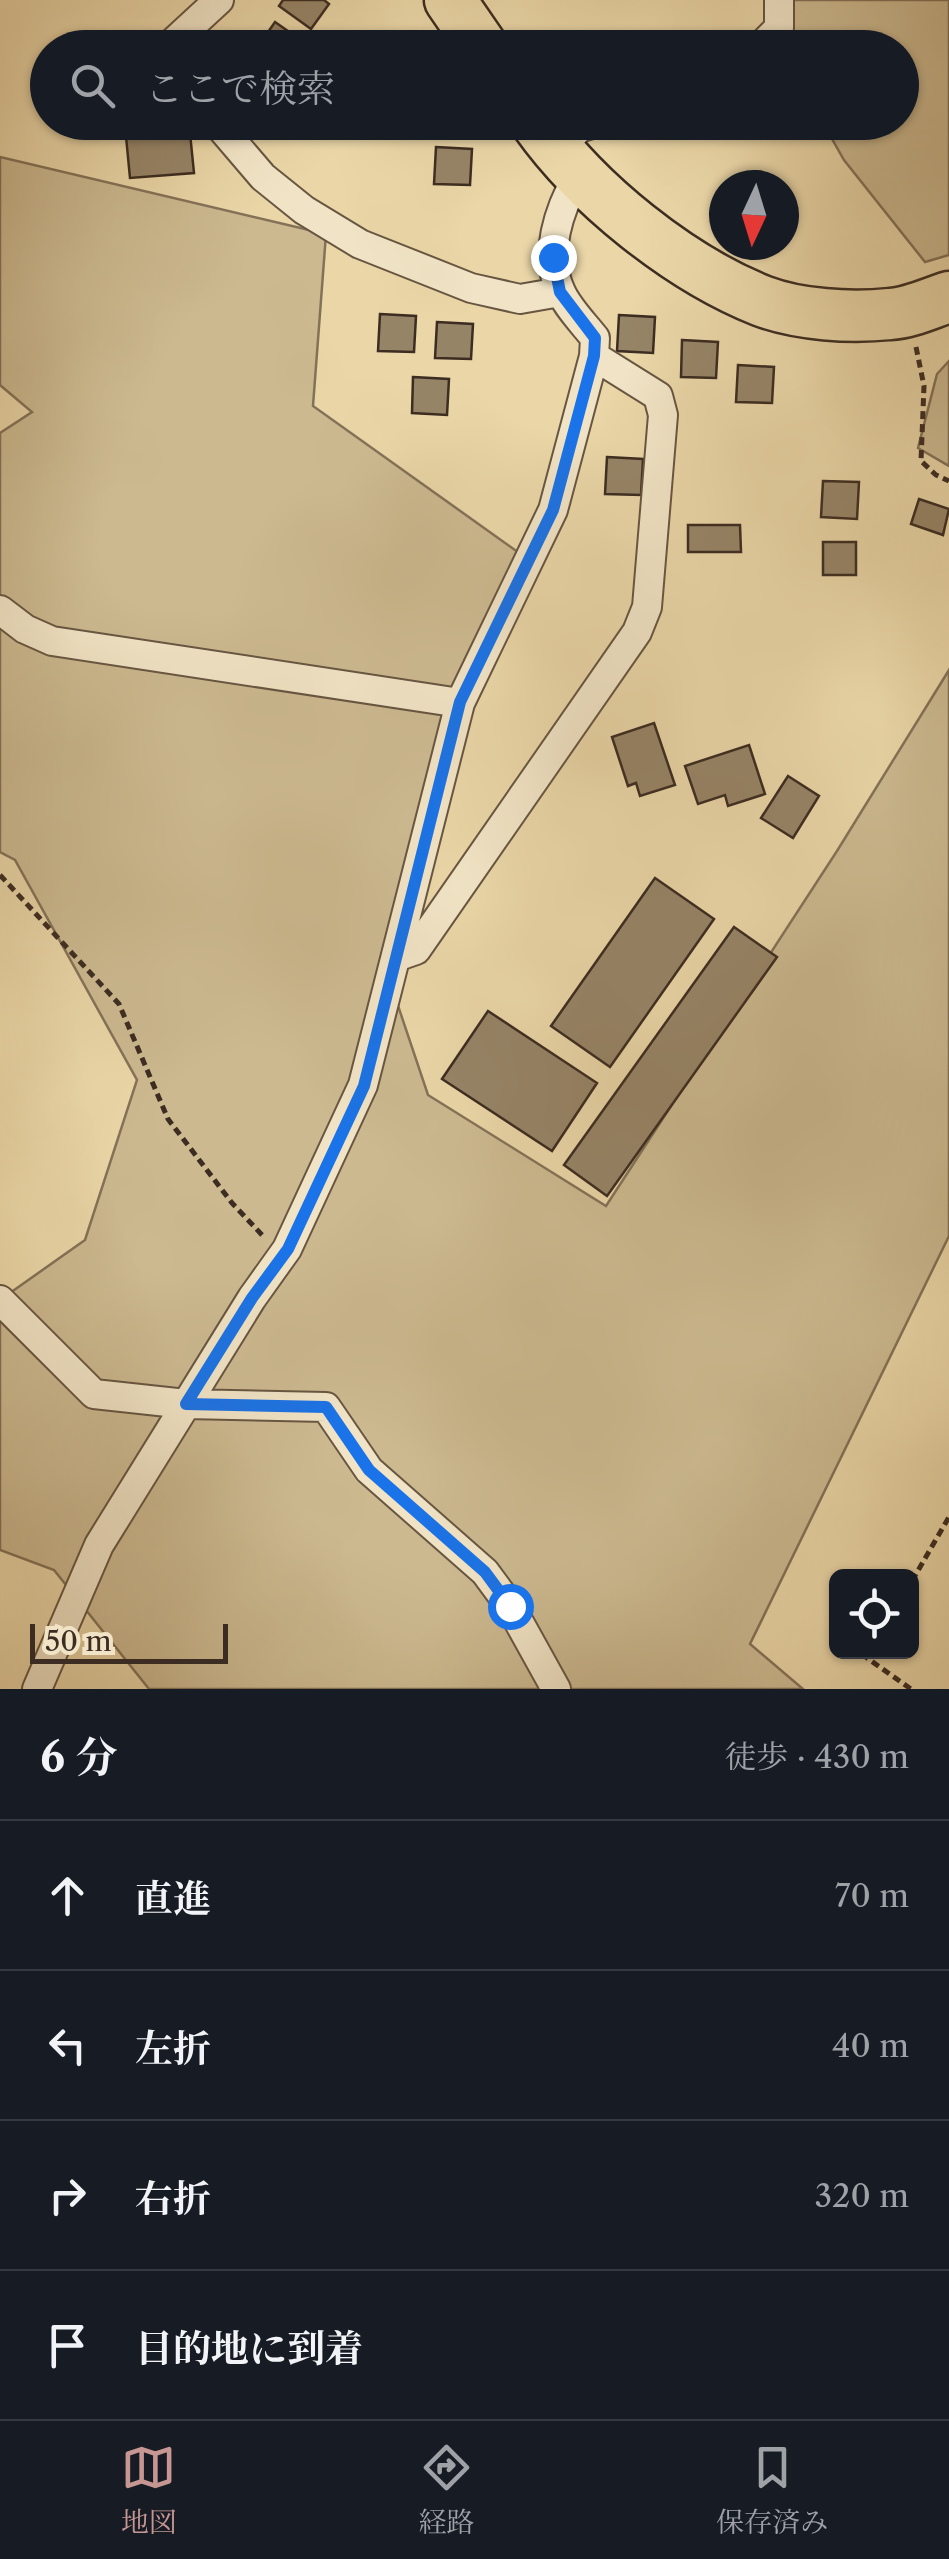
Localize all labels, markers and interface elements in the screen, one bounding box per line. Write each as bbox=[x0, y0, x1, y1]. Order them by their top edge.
search box bbox=[30, 30, 919, 140]
icon: search bbox=[65, 58, 120, 113]
text: ここで検索 bbox=[145, 65, 335, 112]
north arrow bbox=[709, 170, 799, 260]
route end bbox=[531, 235, 577, 281]
map controls bbox=[829, 1569, 919, 1659]
button: locate bbox=[829, 1569, 919, 1659]
route start bbox=[488, 1584, 534, 1630]
scale bar bbox=[30, 1619, 228, 1664]
text: 50 m bbox=[45, 1624, 112, 1658]
text: 6 分 bbox=[40, 1731, 118, 1783]
text: 徒歩 · 430 m bbox=[724, 1737, 909, 1776]
icon: ahead bbox=[40, 1868, 95, 1923]
text: 直進 bbox=[135, 1875, 211, 1922]
text: 70 m bbox=[835, 1876, 909, 1915]
icon: left bbox=[40, 2018, 95, 2073]
text: 左折 bbox=[135, 2025, 211, 2072]
text: 40 m bbox=[832, 2026, 909, 2065]
icon: right bbox=[40, 2168, 95, 2223]
text: 右折 bbox=[135, 2175, 211, 2222]
text: 320 m bbox=[814, 2176, 909, 2215]
icon: arrive bbox=[40, 2318, 95, 2373]
text: 目的地に到着 bbox=[135, 2325, 363, 2372]
tab: 地図 bbox=[121, 2440, 177, 2540]
tab: 経路 bbox=[418, 2440, 474, 2540]
tab: 保存済み bbox=[716, 2440, 828, 2540]

